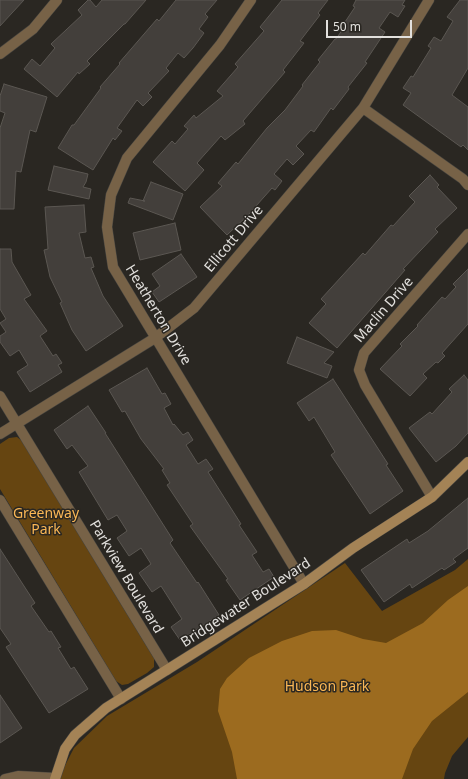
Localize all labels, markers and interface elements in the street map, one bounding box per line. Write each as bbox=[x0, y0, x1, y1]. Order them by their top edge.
scale bar bbox=[328, 12, 414, 38]
text: 50 m bbox=[333, 18, 361, 35]
street label: Ellicott Drive bbox=[201, 202, 267, 276]
street label: Heatherton Drive bbox=[121, 262, 195, 368]
street label: Maclin Drive bbox=[351, 274, 417, 346]
park label: Greenway Park bbox=[13, 506, 79, 538]
street label: Parkview Boulevard bbox=[86, 517, 166, 637]
street label: Bridgewater Boulevard bbox=[178, 555, 314, 651]
park label: Hudson Park bbox=[285, 679, 369, 695]

